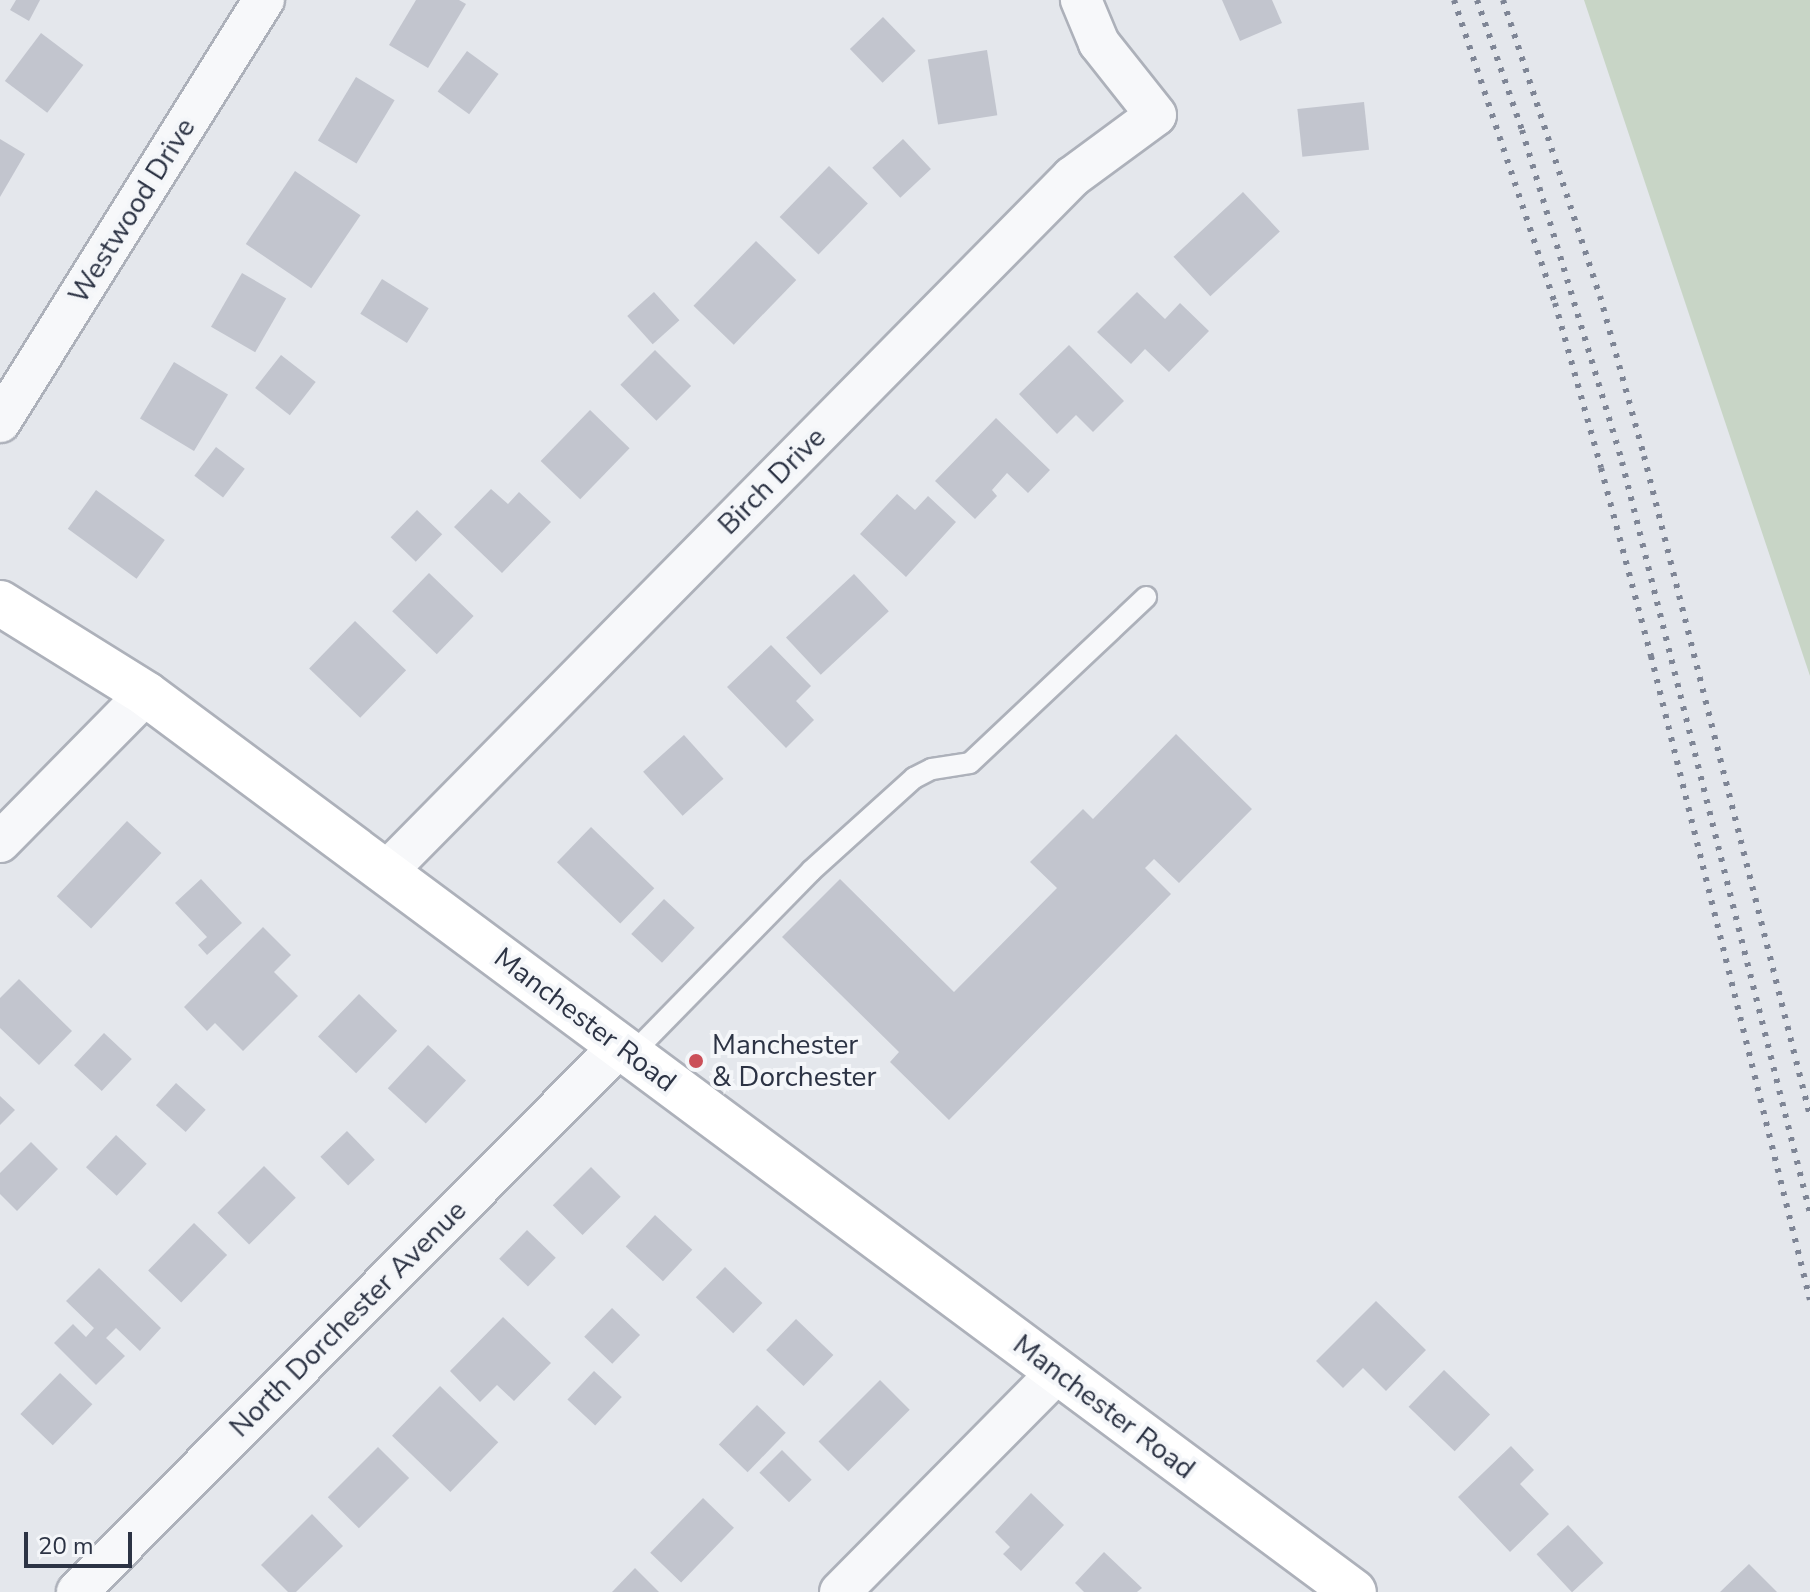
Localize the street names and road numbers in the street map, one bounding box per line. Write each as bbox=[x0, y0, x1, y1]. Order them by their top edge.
street label: Westwood Drive bbox=[62, 112, 202, 310]
street label: Birch Drive bbox=[711, 420, 833, 542]
street label: Manchester Road bbox=[488, 941, 682, 1099]
street label: North Dorchester Avenue bbox=[223, 1194, 473, 1444]
street label: Manchester Road bbox=[1007, 1328, 1201, 1486]

